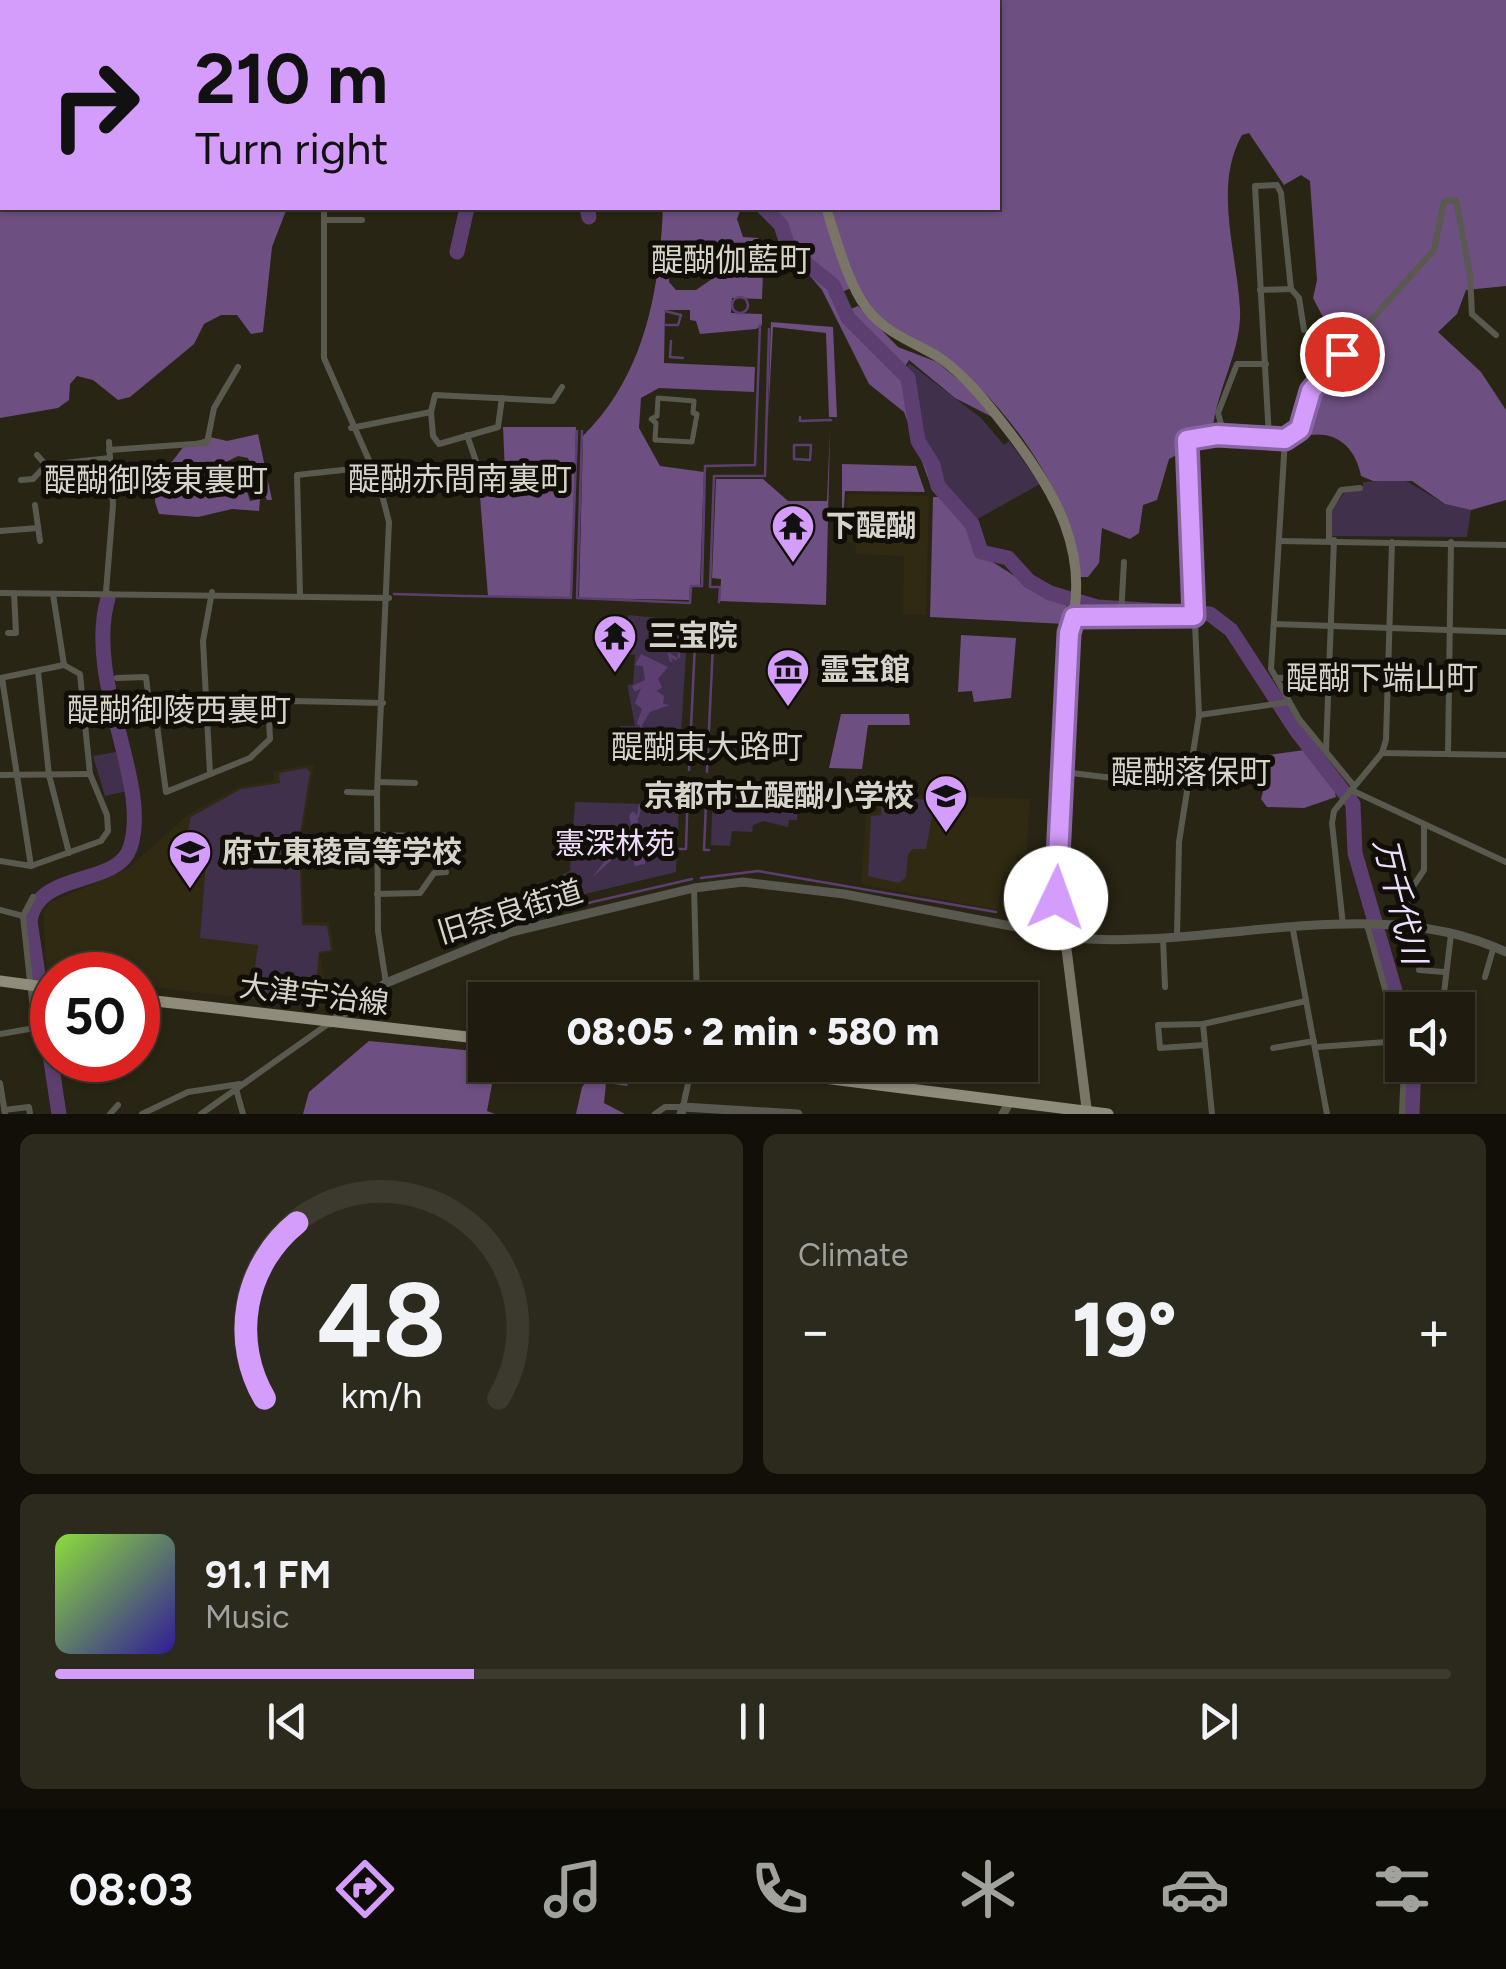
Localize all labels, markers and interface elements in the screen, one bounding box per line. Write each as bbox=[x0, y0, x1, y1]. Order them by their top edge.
text: 210 m bbox=[195, 36, 388, 121]
icon: right bbox=[30, 40, 160, 170]
text: Turn right bbox=[195, 121, 388, 175]
district label: 醍醐伽藍町 bbox=[651, 241, 811, 279]
pin bbox=[1300, 312, 1385, 397]
icon: arrive bbox=[1315, 327, 1370, 382]
district label: 醍醐赤間南裏町 bbox=[348, 460, 572, 498]
district label: 醍醐御陵東裏町 bbox=[44, 461, 268, 499]
temple icon: 下醍醐 bbox=[770, 503, 816, 564]
place label: 下醍醐 bbox=[826, 507, 916, 544]
temple icon: 三宝院 bbox=[592, 613, 638, 674]
place label: 三宝院 bbox=[648, 617, 738, 654]
museum icon: 霊宝館 bbox=[765, 647, 811, 708]
place label: 霊宝館 bbox=[820, 651, 910, 688]
district label: 醍醐下端山町 bbox=[1286, 659, 1478, 697]
district label: 醍醐御陵西裏町 bbox=[67, 691, 291, 729]
district label: 醍醐東大路町 bbox=[611, 728, 803, 766]
district label: 醍醐落保町 bbox=[1111, 753, 1271, 791]
school or university icon: 京都市立醍醐小学校 bbox=[923, 773, 969, 834]
place label: 京都市立醍醐小学校 bbox=[644, 777, 914, 814]
park label: 憲深林苑 bbox=[555, 825, 675, 862]
school or university icon: 府立東稜高等学校 bbox=[167, 829, 213, 890]
place label: 府立東稜高等学校 bbox=[222, 833, 462, 870]
water label: 万千代川 bbox=[1366, 834, 1435, 971]
position arrow bbox=[1004, 846, 1108, 950]
street label: 旧奈良街道 bbox=[433, 872, 587, 951]
speed limit sign: 50 bbox=[30, 952, 160, 1082]
street label: 大津宇治線 bbox=[237, 967, 391, 1022]
map controls bbox=[1385, 992, 1475, 1082]
button: sound bbox=[1385, 992, 1475, 1082]
text: 08:05 · 2 min · 580 m bbox=[567, 1009, 939, 1055]
text: Climate bbox=[798, 1236, 909, 1274]
text: 48 bbox=[317, 1257, 446, 1382]
text: 19° bbox=[1072, 1285, 1177, 1375]
text: − bbox=[798, 1298, 832, 1364]
text: + bbox=[1417, 1298, 1451, 1364]
text: km/h bbox=[341, 1374, 422, 1417]
text: 91.1 FM bbox=[205, 1552, 331, 1598]
text: Music bbox=[205, 1598, 290, 1636]
icon: previous bbox=[260, 1694, 315, 1749]
icon: pause bbox=[725, 1694, 780, 1749]
icon: next bbox=[1191, 1694, 1246, 1749]
icon: directions bbox=[330, 1854, 400, 1924]
icon: music bbox=[538, 1854, 608, 1924]
icon: phone bbox=[745, 1854, 815, 1924]
icon: climate bbox=[953, 1854, 1023, 1924]
icon: car bbox=[1160, 1854, 1230, 1924]
icon: filters bbox=[1367, 1854, 1437, 1924]
text: 08:03 bbox=[69, 1862, 193, 1916]

